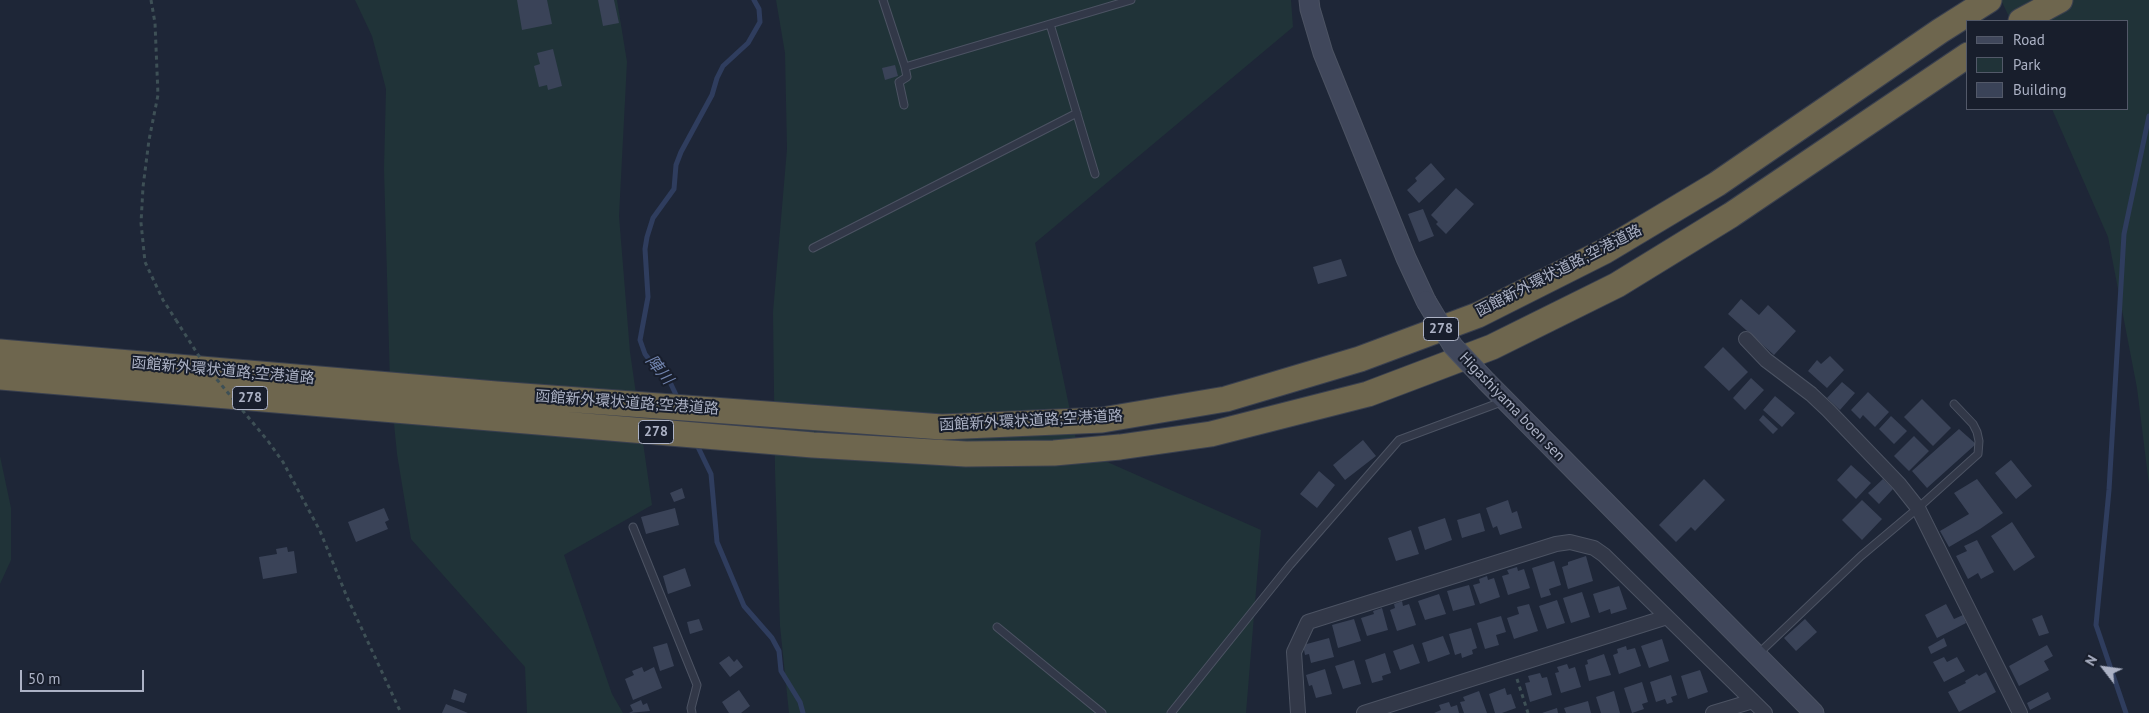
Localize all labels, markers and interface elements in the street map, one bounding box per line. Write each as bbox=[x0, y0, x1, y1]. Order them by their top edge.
legend bbox=[1966, 20, 2129, 110]
text: Road bbox=[2013, 30, 2045, 49]
text: Park bbox=[2013, 55, 2041, 74]
text: Building bbox=[2013, 80, 2067, 99]
street label: 函館新外環状道路;空港道路 bbox=[1473, 221, 1645, 321]
road number: 278 bbox=[1424, 318, 1458, 340]
street label: Higashiyama boen sen bbox=[1455, 349, 1569, 465]
water label: 陣川 bbox=[641, 352, 677, 388]
street label: 函館新外環状道路;空港道路 bbox=[131, 354, 315, 388]
road number: 278 bbox=[232, 386, 268, 409]
street label: 函館新外環状道路;空港道路 bbox=[535, 388, 719, 418]
street label: 函館新外環状道路;空港道路 bbox=[939, 407, 1123, 435]
road number: 278 bbox=[638, 421, 674, 444]
north arrow bbox=[2079, 643, 2129, 693]
text: N bbox=[2081, 652, 2101, 669]
scale bar bbox=[22, 660, 146, 692]
text: 50 m bbox=[28, 669, 61, 688]

